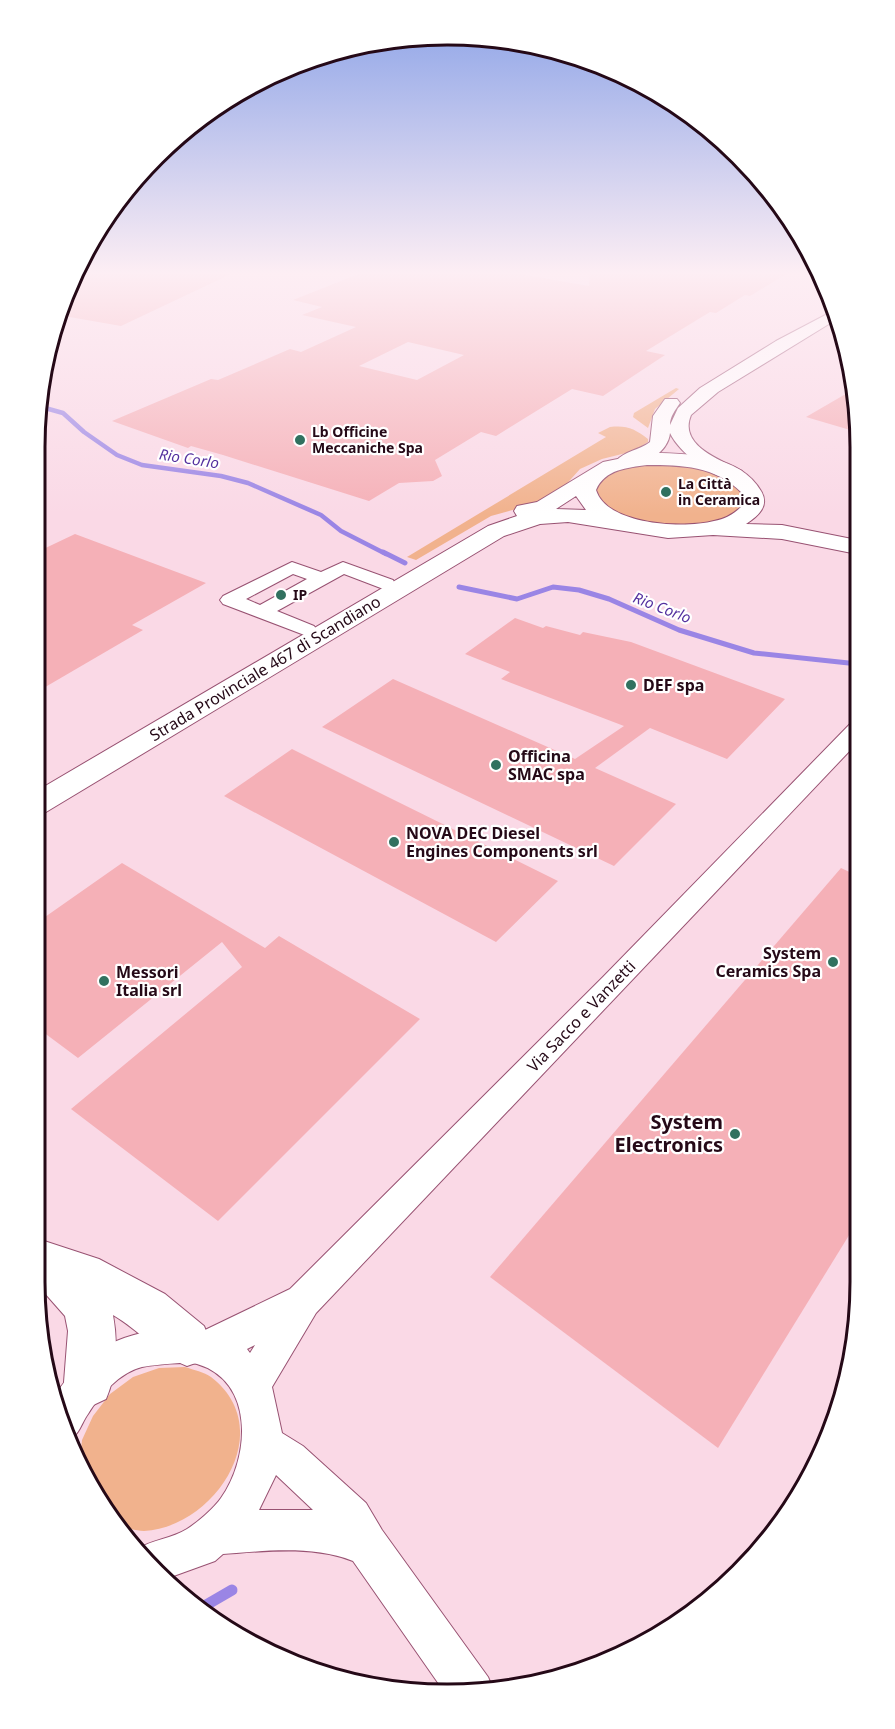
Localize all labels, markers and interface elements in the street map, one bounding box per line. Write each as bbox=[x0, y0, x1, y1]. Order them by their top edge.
place label: Lb Officine Meccaniche Spa bbox=[312, 422, 423, 457]
marker: Lb Officine Meccaniche Spa bbox=[293, 433, 307, 447]
water label: Rio Corlo bbox=[158, 443, 221, 473]
place label: La Città in Ceramica bbox=[678, 474, 760, 509]
marker: La Città in Ceramica bbox=[659, 485, 673, 499]
place label: IP bbox=[293, 585, 307, 604]
water label: Rio Corlo bbox=[631, 587, 694, 627]
marker: IP bbox=[274, 588, 288, 602]
street label: Strada Provinciale 467 di Scandiano bbox=[145, 590, 385, 746]
place label: DEF spa bbox=[643, 674, 704, 696]
marker: DEF spa bbox=[624, 678, 638, 692]
place label: Officina SMAC spa bbox=[508, 745, 585, 785]
marker: Officina SMAC spa bbox=[489, 758, 503, 772]
place label: NOVA DEC Diesel Engines Components srl bbox=[406, 822, 598, 862]
marker: NOVA DEC Diesel Engines Components srl bbox=[387, 835, 401, 849]
place label: System Ceramics Spa bbox=[715, 942, 821, 982]
street label: Via Sacco e Vanzetti bbox=[522, 955, 640, 1077]
marker: System Ceramics Spa bbox=[826, 955, 840, 969]
place label: Messori Italia srl bbox=[116, 961, 182, 1001]
marker: Messori Italia srl bbox=[97, 974, 111, 988]
place label: System Electronics bbox=[615, 1108, 723, 1158]
marker: System Electronics bbox=[728, 1127, 742, 1141]

